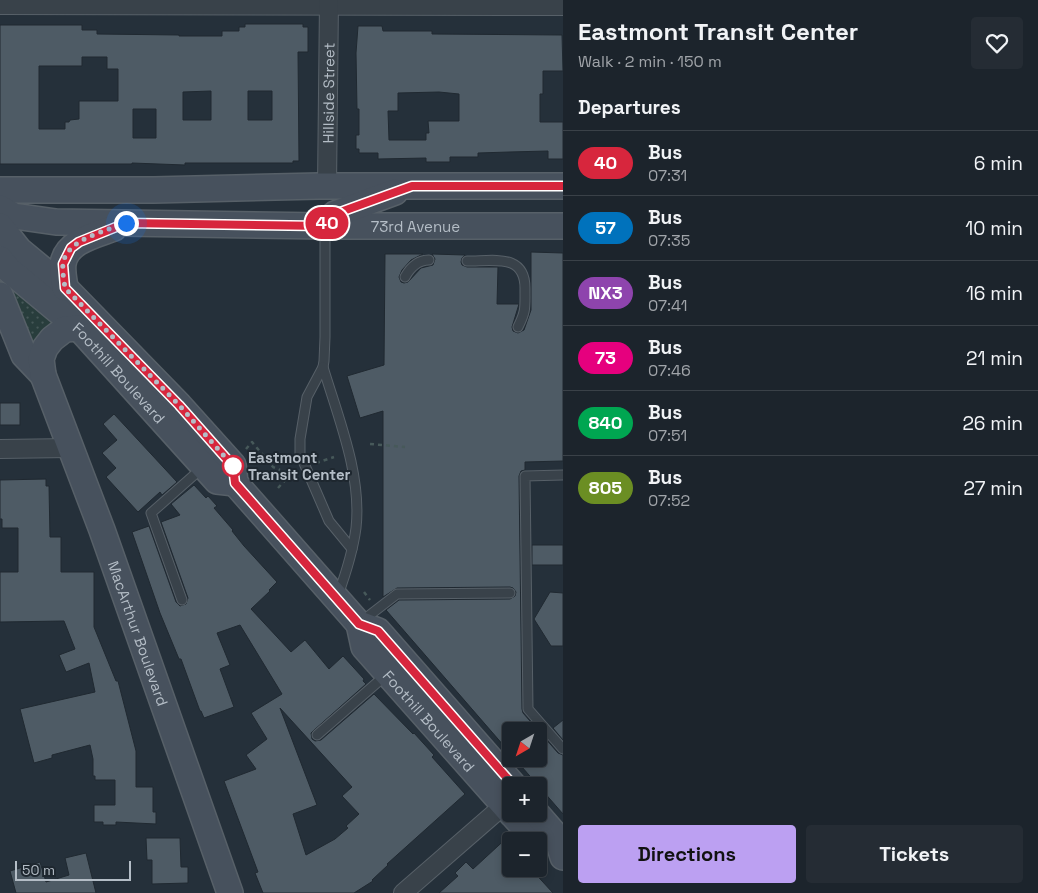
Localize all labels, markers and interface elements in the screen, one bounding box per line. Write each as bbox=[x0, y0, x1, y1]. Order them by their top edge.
text: Eastmont Transit Center bbox=[578, 16, 858, 47]
button: heart bbox=[971, 17, 1023, 69]
street label: Hillside Street bbox=[318, 42, 338, 144]
text: Walk · 2 min · 150 m bbox=[578, 51, 722, 72]
text: Departures bbox=[578, 95, 681, 120]
text: Bus bbox=[648, 140, 682, 165]
text: 40 bbox=[594, 151, 617, 174]
text: 6 min bbox=[974, 151, 1023, 176]
text: 07:31 bbox=[648, 165, 687, 186]
text: Bus bbox=[648, 205, 682, 230]
line badge: 40 bbox=[304, 207, 350, 239]
your location bbox=[114, 211, 139, 236]
text: 40 bbox=[315, 211, 339, 234]
text: 57 bbox=[595, 216, 616, 239]
text: 10 min bbox=[965, 216, 1023, 241]
street label: 73rd Avenue bbox=[371, 217, 460, 236]
text: 07:35 bbox=[648, 230, 690, 251]
text: Bus bbox=[648, 270, 682, 295]
text: NX3 bbox=[588, 281, 623, 304]
text: 16 min bbox=[966, 281, 1023, 306]
text: 07:41 bbox=[648, 295, 687, 316]
street label: Foothill Boulevard bbox=[69, 318, 170, 427]
text: Bus bbox=[648, 335, 682, 360]
text: 73 bbox=[595, 346, 616, 369]
text: 21 min bbox=[966, 346, 1023, 371]
text: 07:46 bbox=[648, 360, 691, 381]
text: Bus bbox=[648, 400, 682, 425]
text: 840 bbox=[589, 411, 622, 434]
text: 26 min bbox=[962, 411, 1023, 436]
text: 07:51 bbox=[648, 425, 687, 446]
place label: Eastmont Transit Center bbox=[248, 448, 351, 484]
marker: Eastmont Transit Center bbox=[222, 455, 244, 477]
text: Bus bbox=[648, 465, 682, 490]
text: 805 bbox=[589, 476, 622, 499]
text: 27 min bbox=[963, 476, 1023, 501]
text: 07:52 bbox=[648, 490, 690, 511]
street label: MacArthur Boulevard bbox=[104, 558, 173, 708]
street label: Foothill Boulevard bbox=[379, 666, 479, 775]
north arrow bbox=[502, 722, 548, 768]
map controls bbox=[502, 722, 547, 877]
button: + bbox=[502, 777, 547, 822]
button: Directions bbox=[578, 825, 796, 883]
button: Tickets bbox=[806, 825, 1023, 883]
button: − bbox=[502, 832, 547, 877]
scale bar bbox=[15, 858, 131, 881]
text: 50 m bbox=[22, 861, 55, 879]

